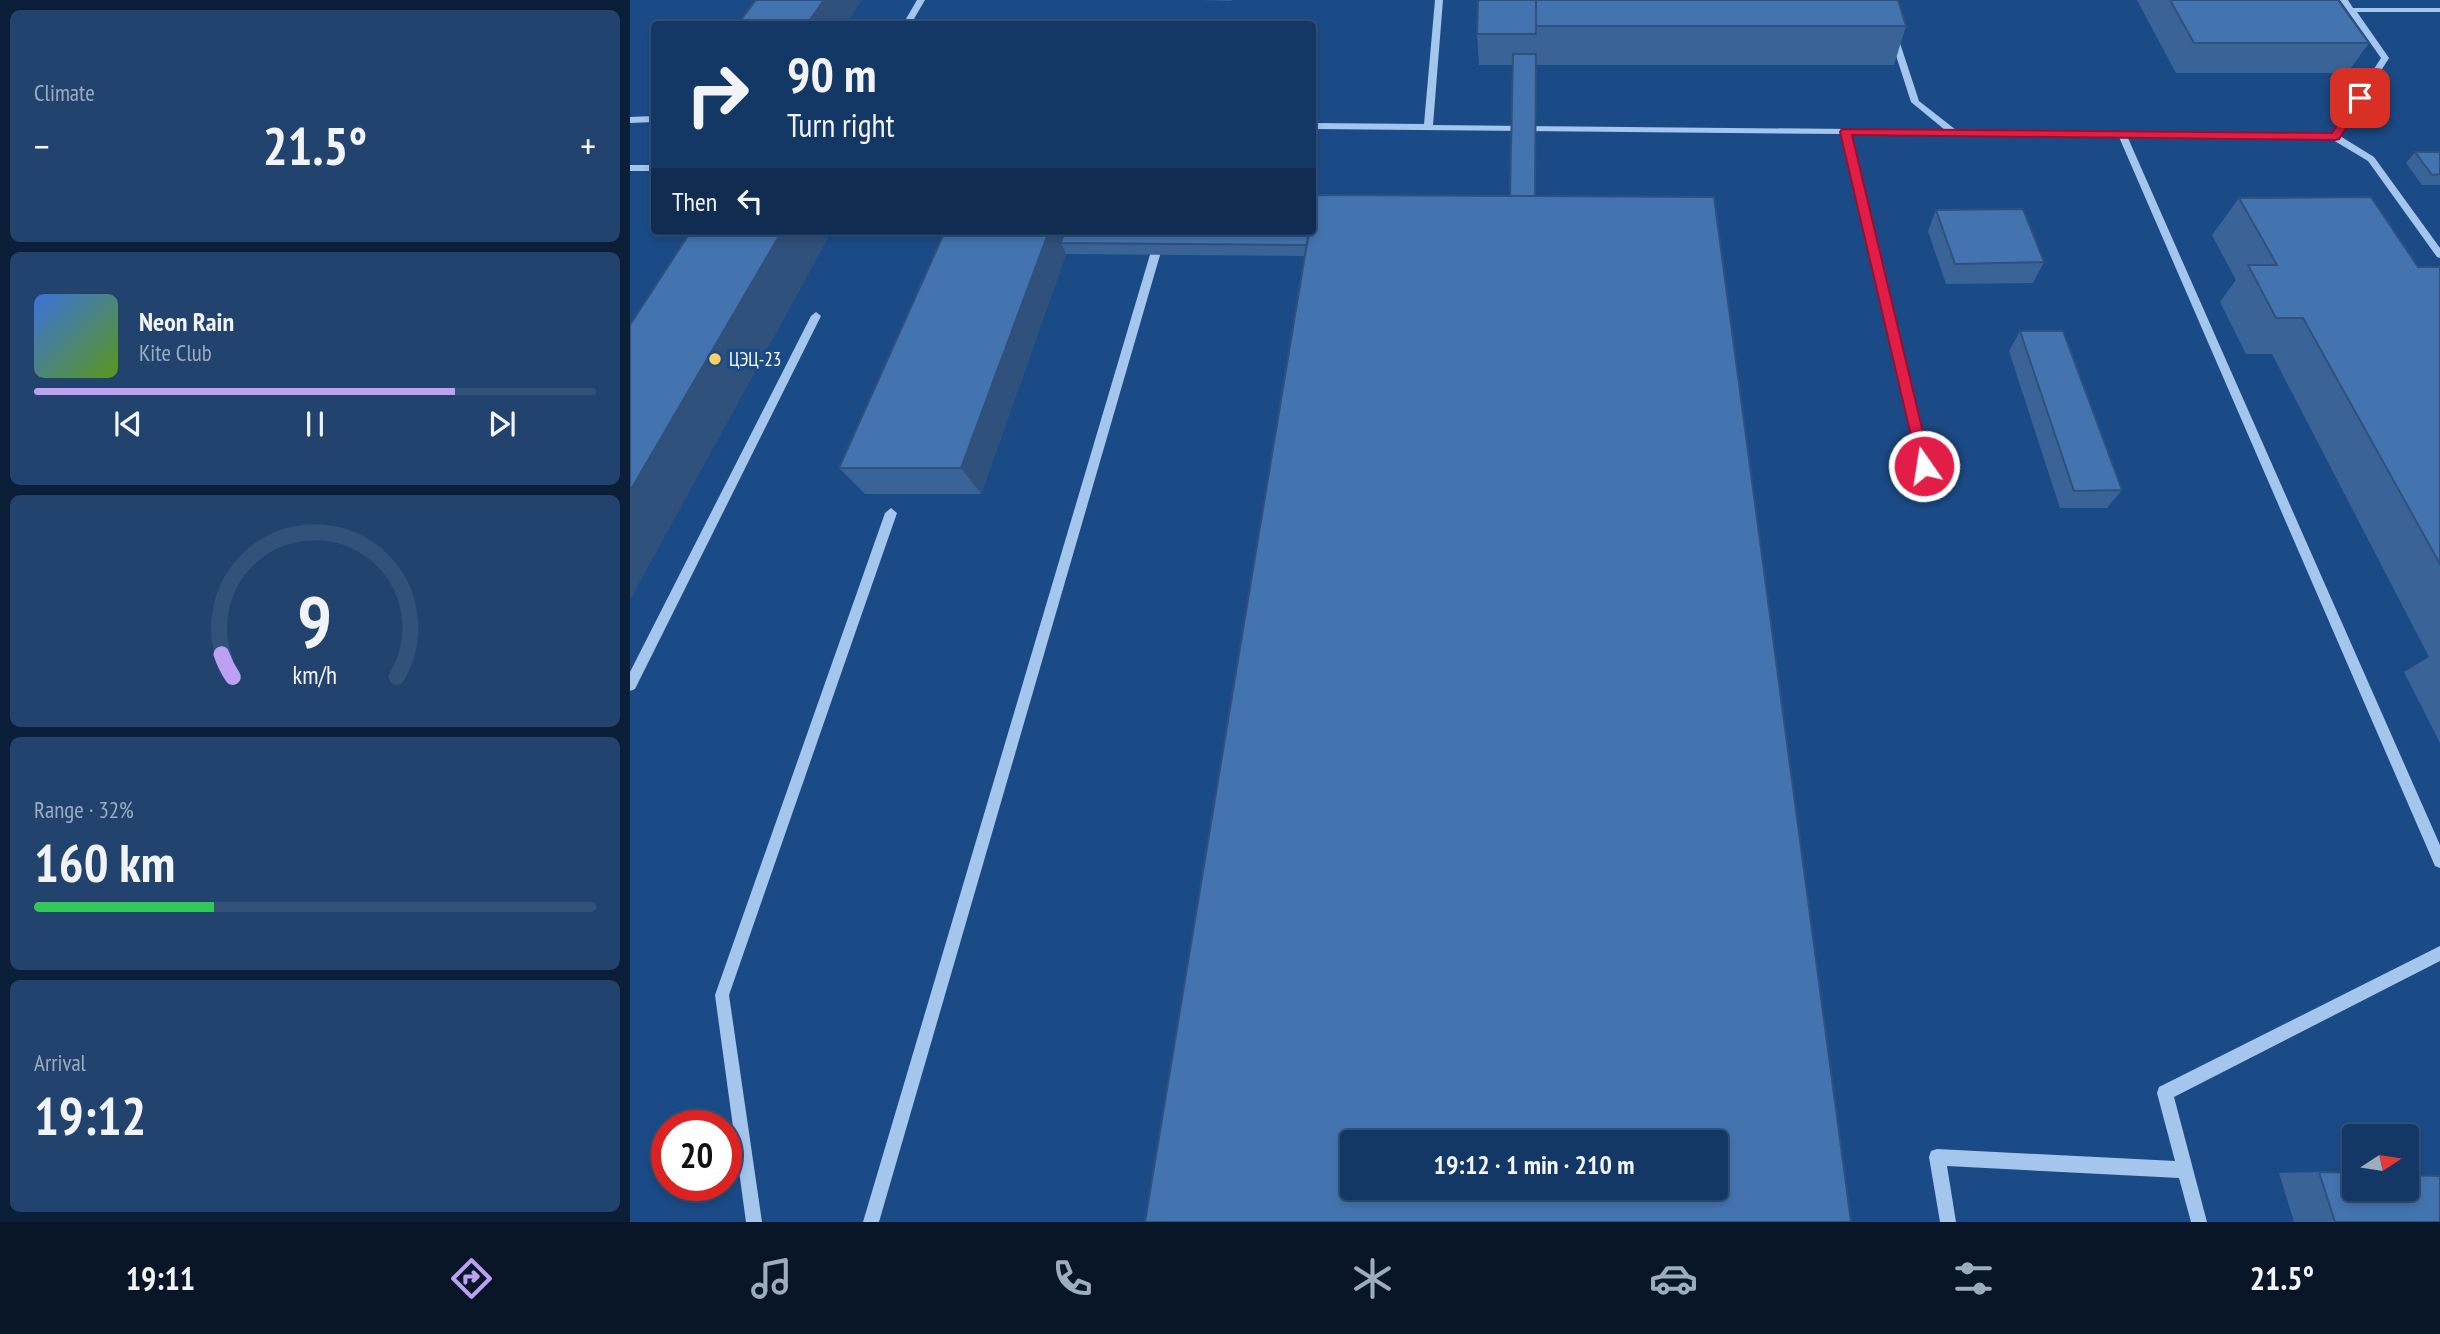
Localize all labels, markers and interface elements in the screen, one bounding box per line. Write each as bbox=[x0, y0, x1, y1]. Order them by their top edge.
text: 90 m bbox=[787, 42, 876, 106]
icon: right bbox=[672, 49, 763, 140]
pin bbox=[2330, 68, 2390, 128]
text: Climate bbox=[34, 78, 95, 107]
icon: arrive bbox=[2341, 79, 2379, 117]
text: Turn right bbox=[787, 104, 895, 146]
text: 21.5° bbox=[263, 112, 367, 179]
text: − bbox=[34, 121, 50, 170]
text: + bbox=[580, 121, 596, 170]
icon: left bbox=[731, 182, 769, 220]
text: Then bbox=[672, 185, 717, 218]
text: Neon Rain bbox=[139, 305, 234, 338]
text: Kite Club bbox=[139, 338, 212, 367]
place label: ЦЭЦ-23 bbox=[729, 347, 781, 371]
marker: ЦЭЦ-23 bbox=[707, 351, 723, 367]
icon: previous bbox=[109, 405, 147, 443]
icon: pause bbox=[296, 405, 334, 443]
icon: next bbox=[483, 405, 521, 443]
position arrow bbox=[1887, 429, 1961, 503]
text: 9 bbox=[298, 573, 332, 667]
text: km/h bbox=[293, 659, 337, 691]
text: Range · 32% bbox=[34, 795, 134, 824]
text: 160 km bbox=[34, 829, 175, 896]
text: Arrival bbox=[34, 1048, 86, 1077]
text: 19:12 bbox=[34, 1082, 146, 1149]
speed limit sign: 20 bbox=[651, 1110, 742, 1201]
north arrow bbox=[2342, 1124, 2418, 1200]
map controls bbox=[2342, 1124, 2419, 1201]
text: 19:12 · 1 min · 210 m bbox=[1434, 1148, 1634, 1181]
icon: directions bbox=[447, 1254, 496, 1303]
icon: music bbox=[747, 1254, 796, 1303]
icon: phone bbox=[1048, 1254, 1097, 1303]
icon: climate bbox=[1348, 1254, 1397, 1303]
icon: car bbox=[1649, 1254, 1698, 1303]
icon: filters bbox=[1949, 1254, 1998, 1303]
text: 19:11 bbox=[126, 1257, 195, 1299]
text: 21.5° bbox=[2250, 1257, 2314, 1299]

